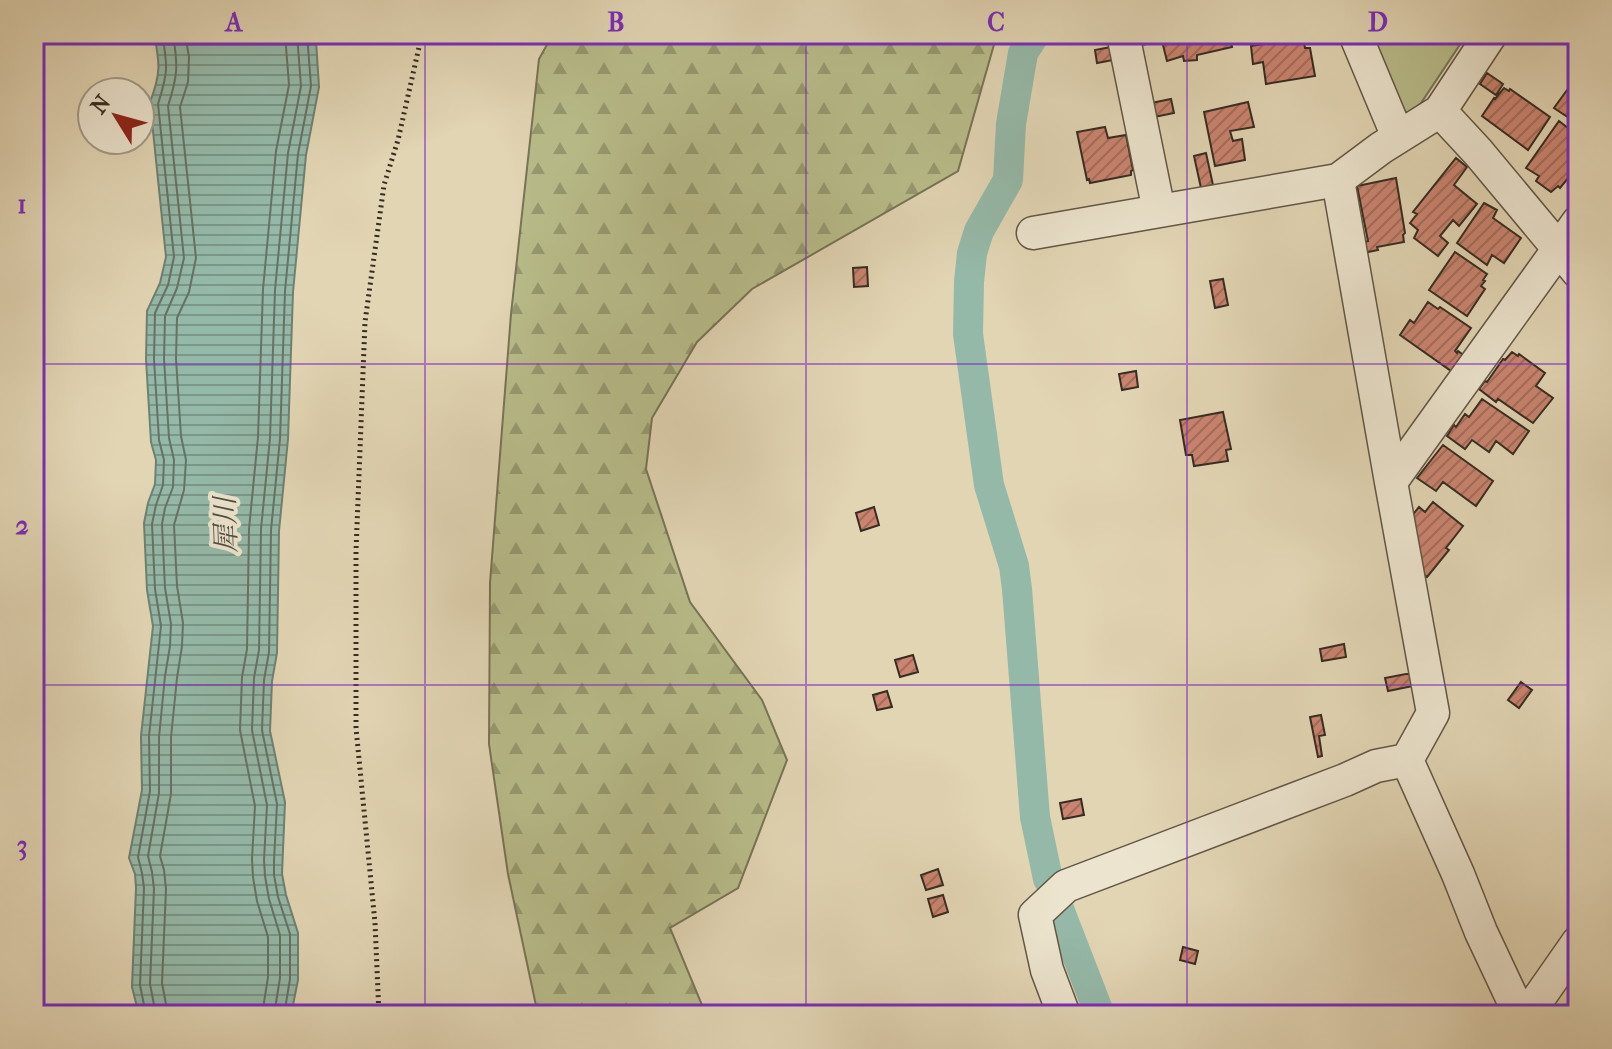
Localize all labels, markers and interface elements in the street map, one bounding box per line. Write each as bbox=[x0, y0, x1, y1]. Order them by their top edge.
text: A bbox=[224, 7, 244, 38]
text: B bbox=[608, 7, 625, 38]
text: C bbox=[987, 7, 1005, 38]
text: D bbox=[1368, 7, 1388, 38]
north arrow bbox=[76, 76, 156, 156]
text: N bbox=[85, 90, 116, 119]
text: 1 bbox=[17, 189, 27, 220]
water label: 犀川 bbox=[208, 493, 243, 554]
text: 2 bbox=[15, 510, 29, 541]
text: 3 bbox=[17, 830, 27, 861]

